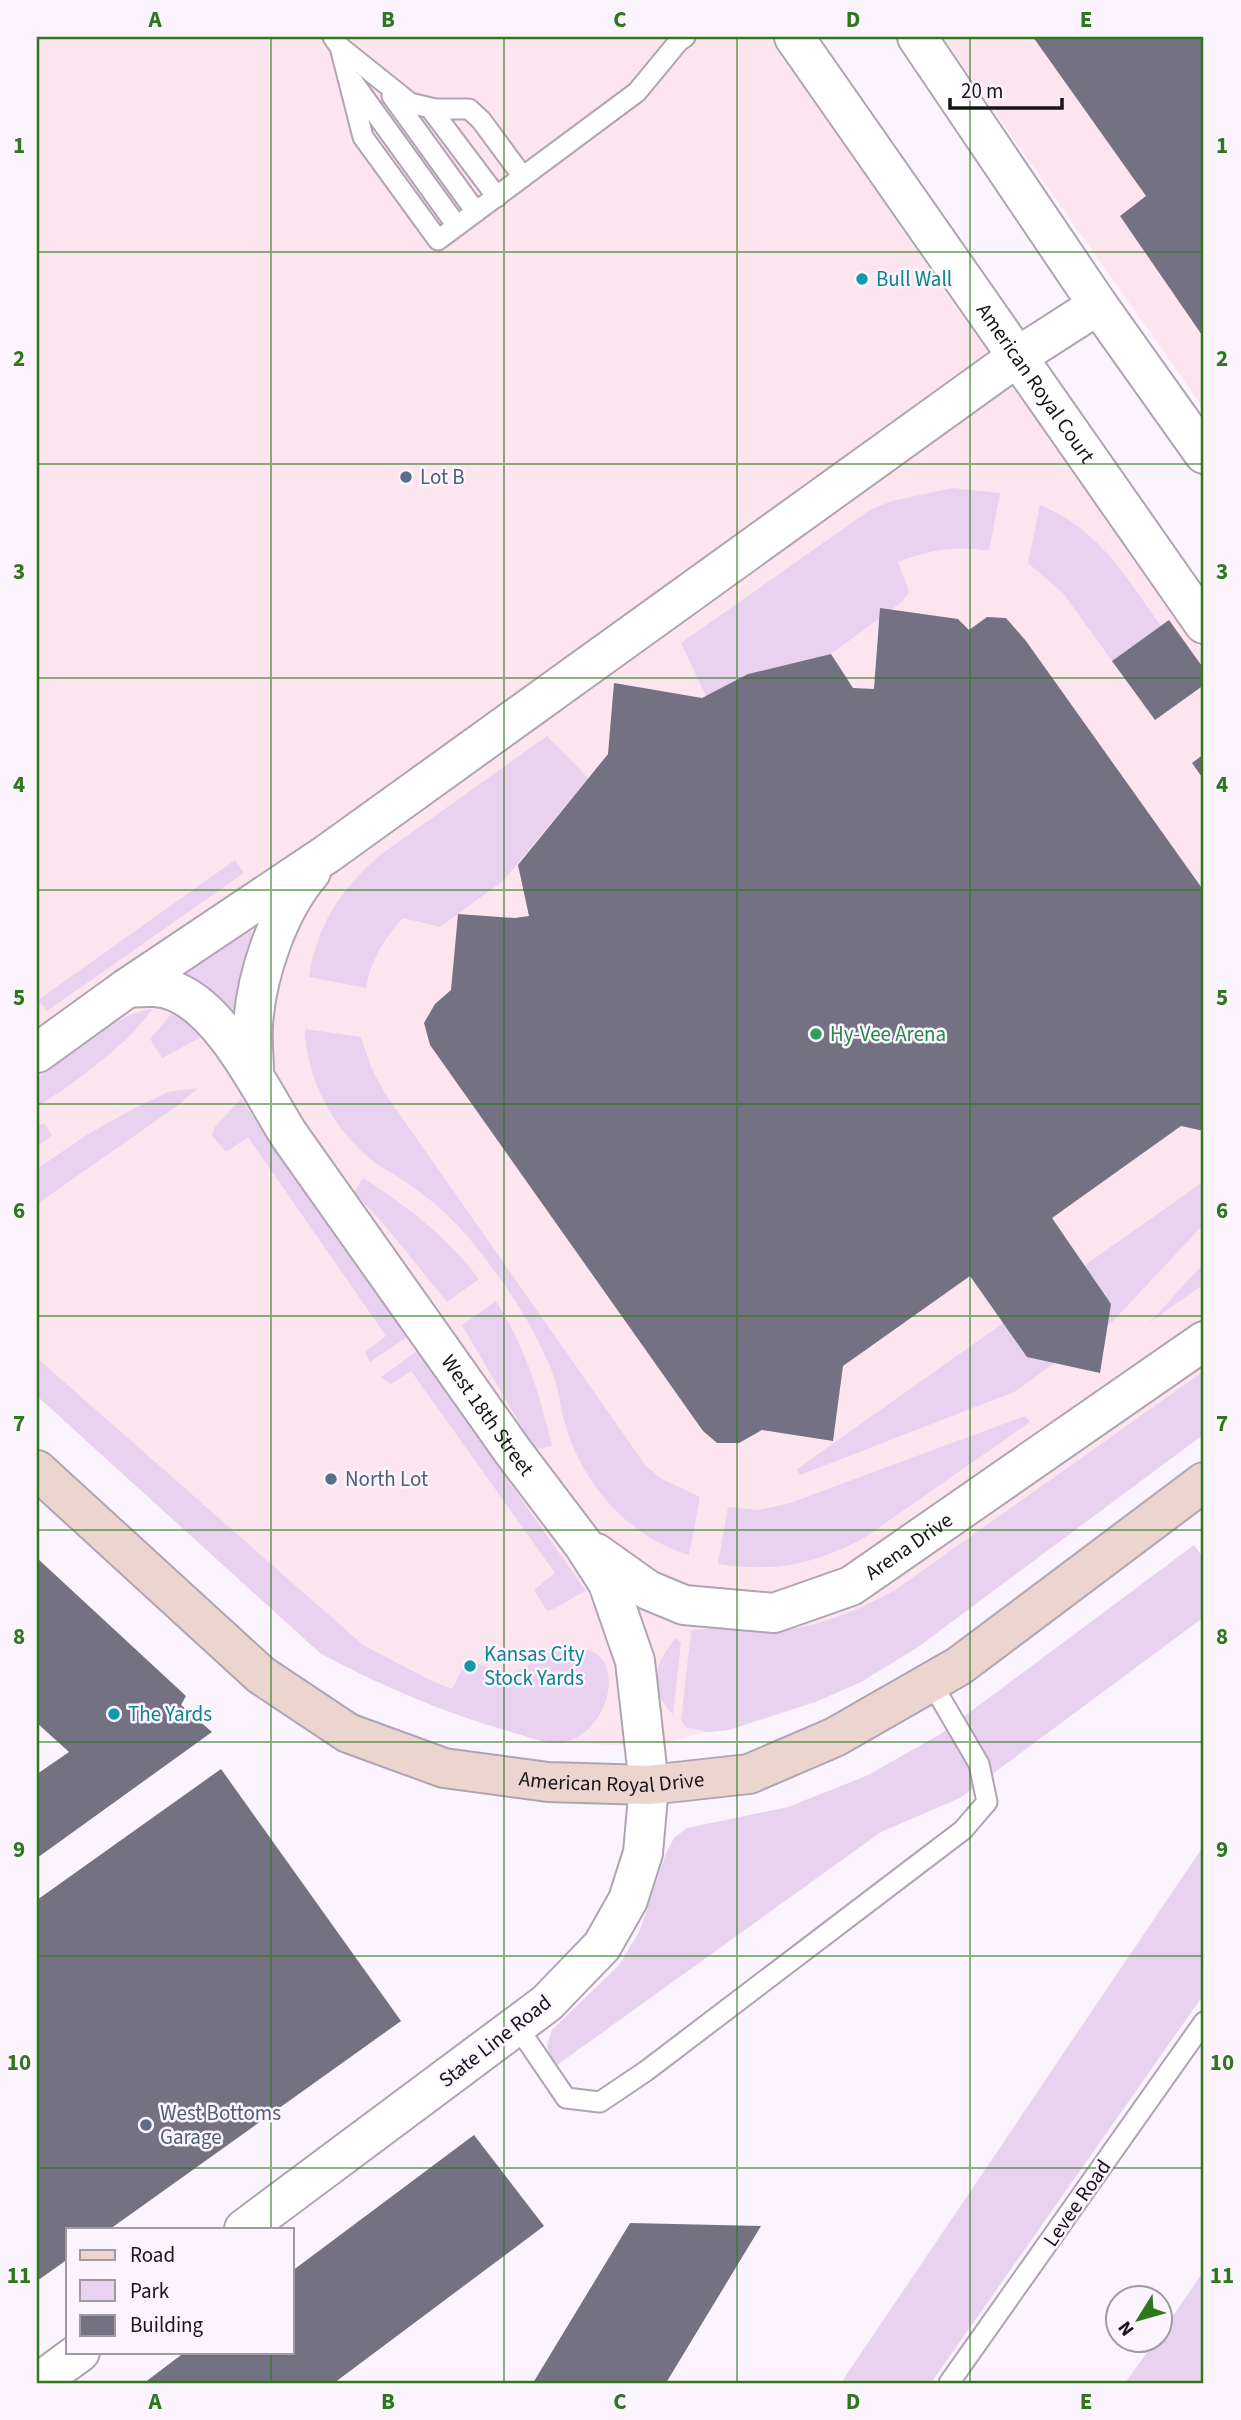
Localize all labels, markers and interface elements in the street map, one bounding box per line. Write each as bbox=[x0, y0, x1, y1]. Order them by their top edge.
text: A bbox=[147, 3, 162, 36]
text: B bbox=[381, 3, 395, 36]
text: C bbox=[613, 3, 627, 36]
text: D bbox=[846, 3, 860, 36]
text: E bbox=[1080, 3, 1092, 36]
scale bar bbox=[950, 66, 1062, 110]
text: 20 m bbox=[961, 76, 1003, 106]
text: 1 bbox=[13, 129, 25, 162]
text: 1 bbox=[1216, 129, 1228, 162]
place label: Bull Wall bbox=[876, 264, 952, 294]
marker: Bull Wall bbox=[854, 271, 870, 287]
street label: American Royal Court bbox=[969, 297, 1102, 469]
text: 2 bbox=[13, 342, 25, 375]
text: 2 bbox=[1216, 342, 1228, 375]
place label: Lot B bbox=[420, 462, 465, 492]
marker: Lot B bbox=[398, 469, 414, 485]
text: 3 bbox=[13, 555, 25, 588]
text: 3 bbox=[1216, 555, 1228, 588]
text: 4 bbox=[13, 768, 25, 801]
text: 4 bbox=[1216, 768, 1228, 801]
text: 5 bbox=[13, 981, 25, 1014]
text: 5 bbox=[1216, 981, 1228, 1014]
place label: Hy-Vee Arena bbox=[830, 1019, 946, 1049]
marker: Hy-Vee Arena bbox=[808, 1026, 824, 1042]
text: 6 bbox=[13, 1194, 25, 1227]
text: 6 bbox=[1216, 1194, 1228, 1227]
street label: West 18th Street bbox=[434, 1348, 541, 1482]
text: 7 bbox=[13, 1407, 25, 1440]
text: 7 bbox=[1216, 1407, 1228, 1440]
place label: North Lot bbox=[345, 1464, 428, 1494]
marker: North Lot bbox=[323, 1471, 339, 1487]
street label: Arena Drive bbox=[859, 1505, 959, 1587]
text: 8 bbox=[13, 1620, 25, 1653]
text: 8 bbox=[1216, 1620, 1228, 1653]
place label: Kansas City Stock Yards bbox=[484, 1639, 585, 1693]
marker: Kansas City Stock Yards bbox=[462, 1658, 478, 1674]
place label: The Yards bbox=[128, 1699, 212, 1729]
marker: The Yards bbox=[106, 1706, 122, 1722]
street label: American Royal Drive bbox=[517, 1763, 706, 1800]
text: 9 bbox=[13, 1833, 25, 1866]
text: 9 bbox=[1216, 1833, 1228, 1866]
street label: State Line Road bbox=[432, 1987, 558, 2095]
text: 10 bbox=[7, 2046, 31, 2079]
text: 10 bbox=[1210, 2046, 1234, 2079]
place label: West Bottoms Garage bbox=[160, 2098, 281, 2152]
marker: West Bottoms Garage bbox=[138, 2117, 154, 2133]
street label: Levee Road bbox=[1036, 2153, 1118, 2253]
legend bbox=[66, 2228, 294, 2354]
text: Road bbox=[130, 2240, 175, 2270]
text: 11 bbox=[7, 2259, 31, 2292]
text: 11 bbox=[1210, 2259, 1234, 2292]
text: Park bbox=[130, 2276, 170, 2306]
north arrow bbox=[1104, 2284, 1174, 2354]
text: Building bbox=[130, 2310, 204, 2340]
text: N bbox=[1112, 2315, 1141, 2342]
text: A bbox=[147, 2385, 162, 2418]
text: B bbox=[381, 2385, 395, 2418]
text: C bbox=[613, 2385, 627, 2418]
text: D bbox=[846, 2385, 860, 2418]
text: E bbox=[1080, 2385, 1092, 2418]

